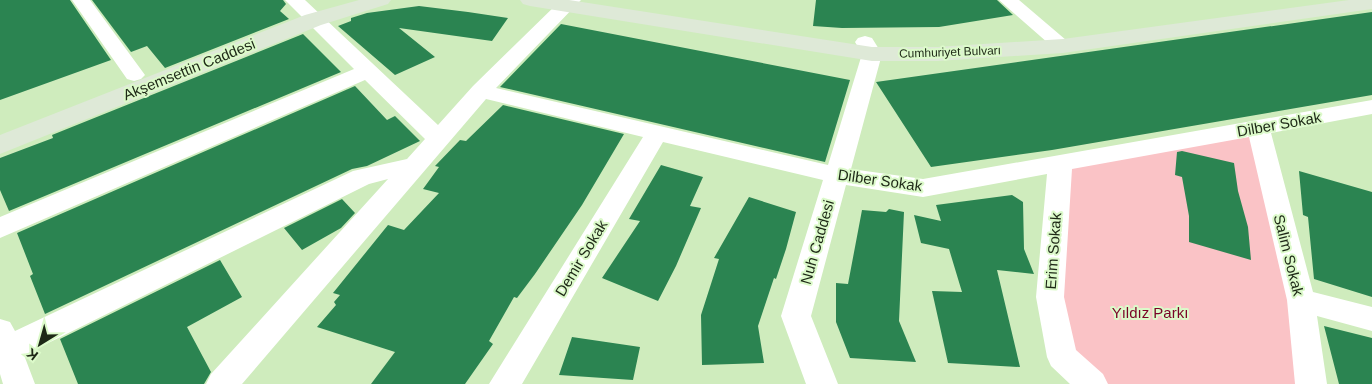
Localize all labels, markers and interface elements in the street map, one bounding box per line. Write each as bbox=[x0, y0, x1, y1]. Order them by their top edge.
street label: Akşemsettin Caddesi bbox=[120, 35, 258, 103]
street label: Cumhuriyet Bulvarı bbox=[899, 43, 1001, 61]
street label: Dilber Sokak bbox=[1236, 108, 1323, 140]
street label: Dilber Sokak bbox=[837, 166, 924, 194]
street label: Nuh Caddesi bbox=[797, 198, 837, 286]
street label: Erim Sokak bbox=[1042, 212, 1064, 290]
street label: Salim Sokak bbox=[1271, 212, 1307, 298]
street label: Demir Sokak bbox=[552, 216, 611, 299]
park label: Yıldız Parkı bbox=[1112, 304, 1188, 321]
north arrow bbox=[15, 319, 65, 369]
text: K bbox=[23, 345, 41, 364]

